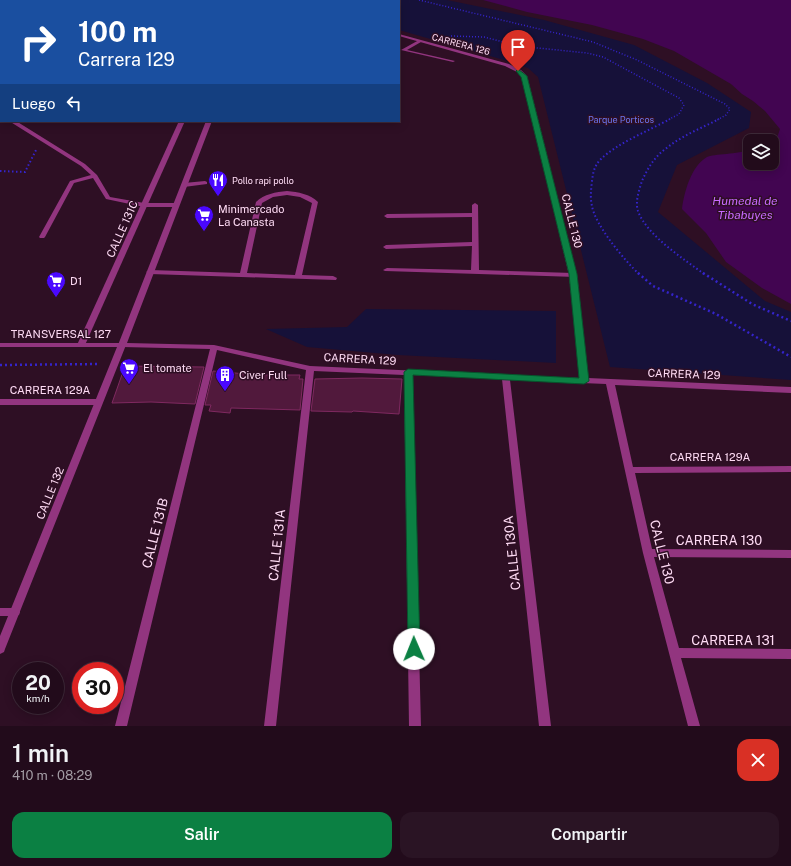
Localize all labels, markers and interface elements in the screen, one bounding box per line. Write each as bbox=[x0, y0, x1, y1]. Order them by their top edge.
text: 100 m bbox=[78, 15, 157, 48]
icon: right bbox=[12, 16, 64, 68]
pin bbox=[501, 30, 535, 71]
street label: CARRERA 126 bbox=[431, 31, 492, 57]
icon: arrive bbox=[507, 36, 529, 58]
text: Carrera 129 bbox=[78, 49, 175, 70]
icon: left bbox=[63, 92, 85, 114]
text: Luego bbox=[12, 95, 55, 112]
park label: Parque Porticos bbox=[588, 114, 655, 125]
map controls bbox=[743, 134, 779, 170]
button: layers bbox=[743, 134, 779, 170]
restaurant icon: Pollo rapi pollo bbox=[207, 169, 229, 197]
place label: Pollo rapi pollo bbox=[232, 175, 294, 186]
street label: CALLE 130 bbox=[559, 193, 585, 250]
water label: Humedal de Tibabuyes bbox=[712, 194, 778, 222]
street label: CALLE 131C bbox=[104, 199, 140, 259]
place label: Minimercado La Canasta bbox=[218, 203, 284, 228]
supermarket icon: Minimercado La Canasta bbox=[193, 204, 215, 232]
supermarket icon: D1 bbox=[45, 270, 67, 298]
place label: D1 bbox=[70, 275, 82, 287]
street label: TRANSVERSAL 127 bbox=[11, 328, 112, 340]
street label: CARRERA 129 bbox=[323, 351, 397, 367]
supermarket icon: El tomate bbox=[118, 357, 140, 385]
place label: El tomate bbox=[143, 362, 192, 374]
building icon: Civer Full bbox=[214, 364, 236, 392]
street label: CARRERA 129 bbox=[647, 367, 721, 381]
place label: Civer Full bbox=[239, 369, 287, 381]
street label: CARRERA 129A bbox=[10, 384, 91, 396]
street label: CARRERA 129A bbox=[670, 451, 751, 463]
street label: CALLE 132 bbox=[34, 465, 66, 521]
street label: CALLE 131B bbox=[139, 496, 171, 570]
street label: CALLE 131A bbox=[266, 508, 288, 582]
street label: CALLE 130A bbox=[501, 515, 523, 591]
street label: CALLE 130 bbox=[647, 518, 677, 586]
street label: CARRERA 130 bbox=[676, 533, 762, 548]
position arrow bbox=[393, 628, 435, 670]
street label: CARRERA 131 bbox=[691, 633, 775, 648]
speed limit sign: 30 bbox=[72, 662, 124, 714]
text: 20 bbox=[25, 671, 51, 695]
text: km/h bbox=[26, 692, 50, 704]
text: 1 min bbox=[12, 739, 69, 767]
button: close bbox=[737, 739, 779, 781]
text: 410 m · 08:29 bbox=[12, 768, 92, 783]
button: Salir bbox=[12, 812, 392, 858]
button: Compartir bbox=[400, 812, 779, 858]

